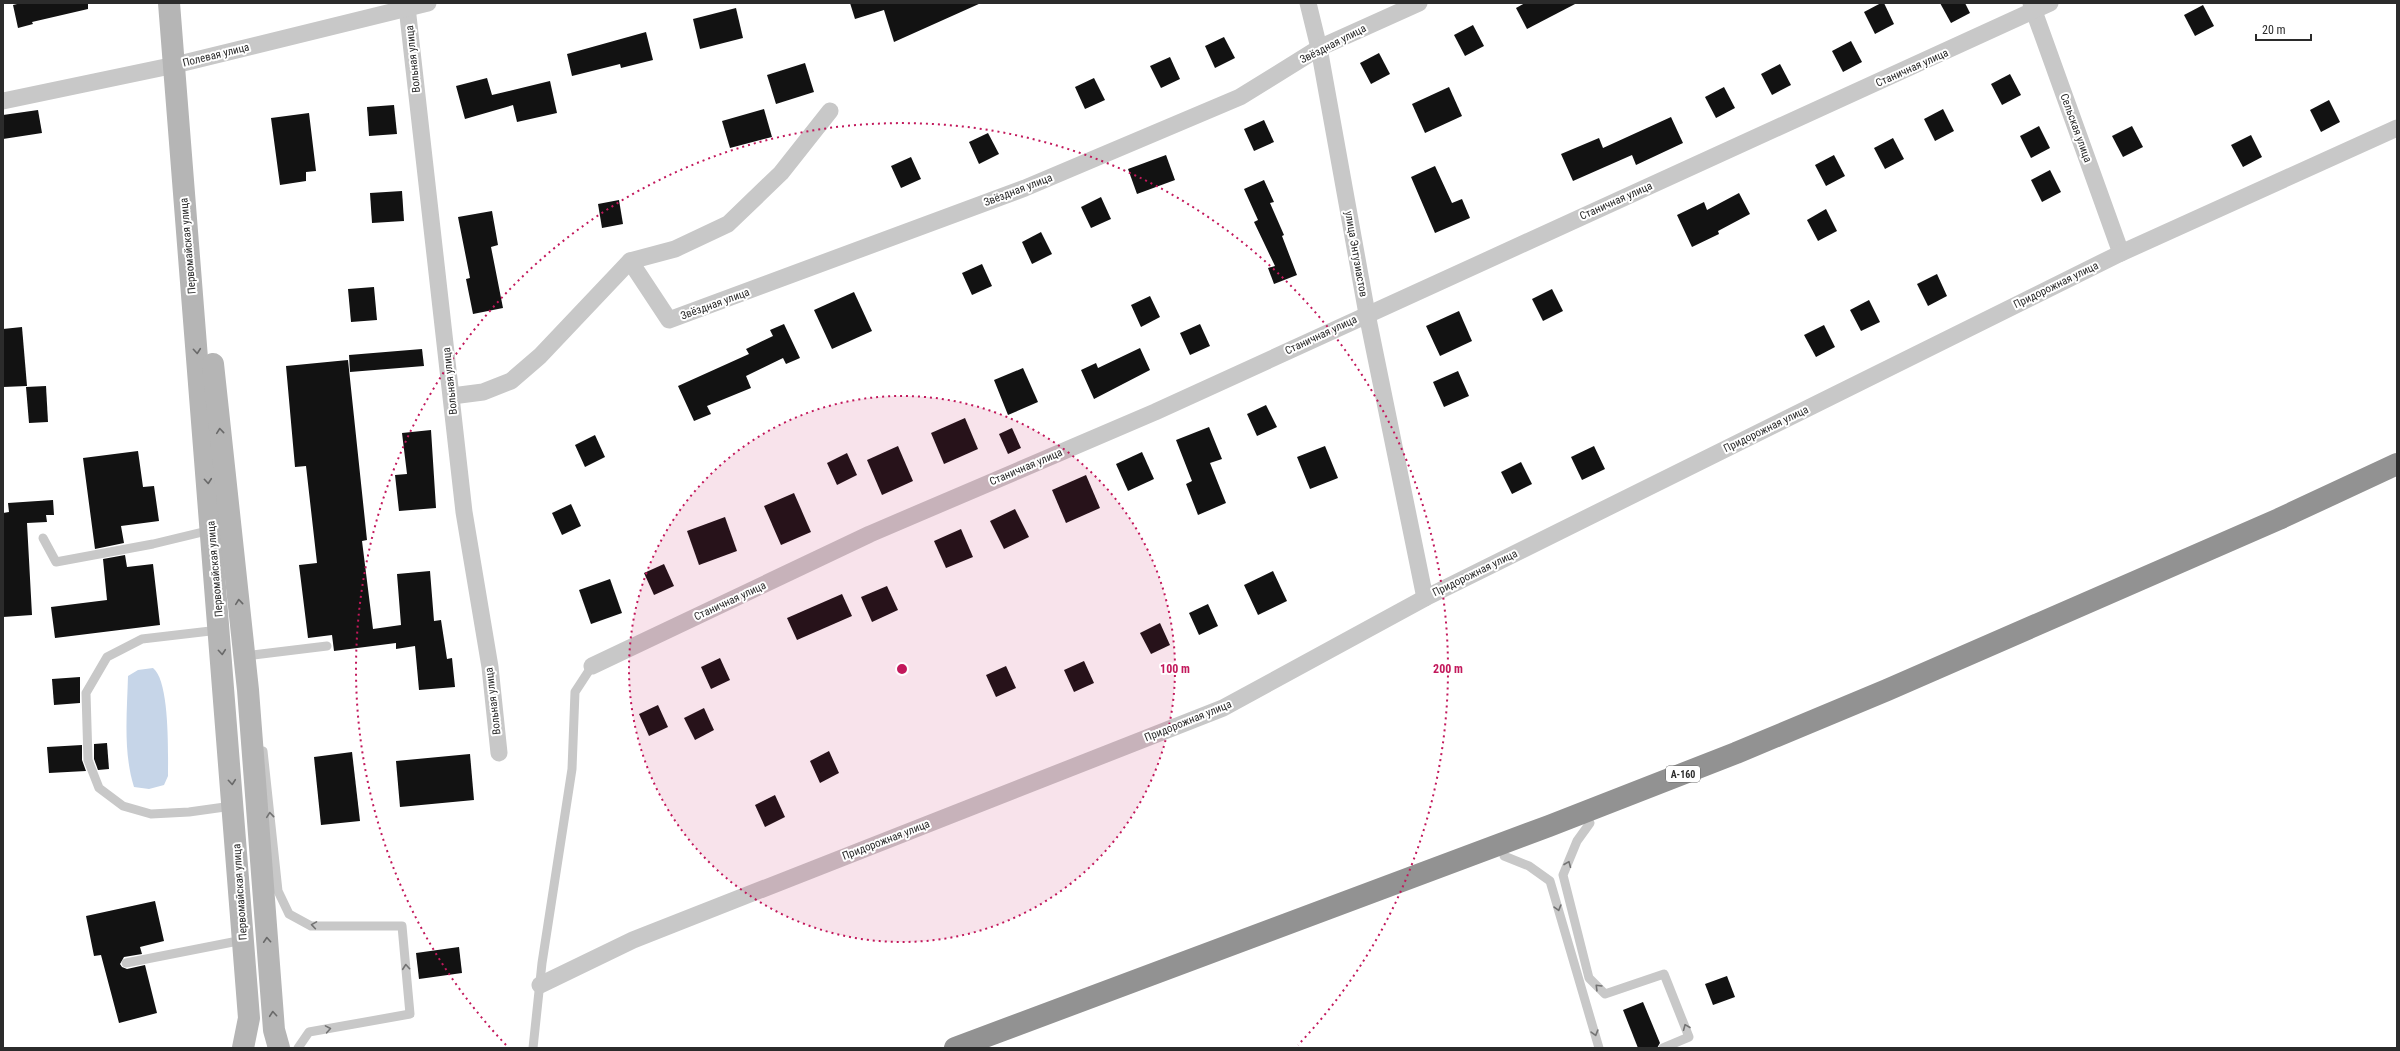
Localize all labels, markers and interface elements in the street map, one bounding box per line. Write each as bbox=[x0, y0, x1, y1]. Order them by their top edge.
scale bar bbox=[2256, 16, 2311, 42]
street label: Звёздная улица bbox=[1298, 22, 1368, 66]
text: 20 m bbox=[2262, 23, 2286, 37]
street label: Вольная улица bbox=[403, 25, 423, 93]
street label: Полевая улица bbox=[181, 40, 251, 70]
street label: Станичная улица bbox=[1874, 46, 1950, 90]
street label: Сельская улица bbox=[2058, 92, 2094, 164]
street label: Звёздная улица bbox=[982, 171, 1054, 209]
street label: Станичная улица bbox=[1578, 179, 1654, 223]
street label: Первомайская улица bbox=[177, 197, 199, 295]
street label: улица Энтузиастов bbox=[1342, 210, 1370, 298]
street label: Придорожная улица bbox=[2011, 259, 2101, 311]
street label: Звёздная улица bbox=[679, 285, 751, 323]
street label: Станичная улица bbox=[1283, 313, 1359, 357]
street label: Вольная улица bbox=[440, 347, 460, 415]
one-way arrow bbox=[192, 348, 201, 354]
street label: Придорожная улица bbox=[1721, 403, 1811, 455]
one-way arrow bbox=[216, 427, 225, 434]
street label: Станичная улица bbox=[988, 446, 1064, 488]
one-way arrow bbox=[203, 478, 212, 484]
street label: Первомайская улица bbox=[204, 520, 226, 618]
street label: Придорожная улица bbox=[1430, 547, 1520, 599]
street label: Станичная улица bbox=[692, 579, 768, 623]
one-way arrow bbox=[235, 598, 244, 605]
one-way arrow bbox=[217, 649, 226, 655]
centre of rings bbox=[895, 662, 909, 676]
text: 100 m bbox=[1160, 662, 1190, 676]
text: 200 m bbox=[1433, 662, 1463, 676]
street label: Вольная улица bbox=[482, 667, 504, 735]
street label: Придорожная улица bbox=[1143, 698, 1233, 744]
road number: А-160 bbox=[1666, 766, 1700, 782]
one-way arrow bbox=[228, 779, 237, 785]
one-way arrow bbox=[266, 812, 275, 818]
street label: Придорожная улица bbox=[840, 817, 932, 863]
street label: Первомайская улица bbox=[230, 843, 250, 941]
one-way arrow bbox=[1563, 861, 1571, 868]
one-way arrow bbox=[1553, 904, 1562, 911]
one-way arrow bbox=[311, 921, 317, 930]
one-way arrow bbox=[263, 937, 272, 943]
one-way arrow bbox=[401, 964, 410, 970]
one-way arrow bbox=[1595, 984, 1603, 992]
one-way arrow bbox=[269, 1011, 278, 1017]
one-way arrow bbox=[1682, 1024, 1690, 1031]
one-way arrow bbox=[325, 1025, 331, 1034]
one-way arrow bbox=[1590, 1029, 1599, 1036]

